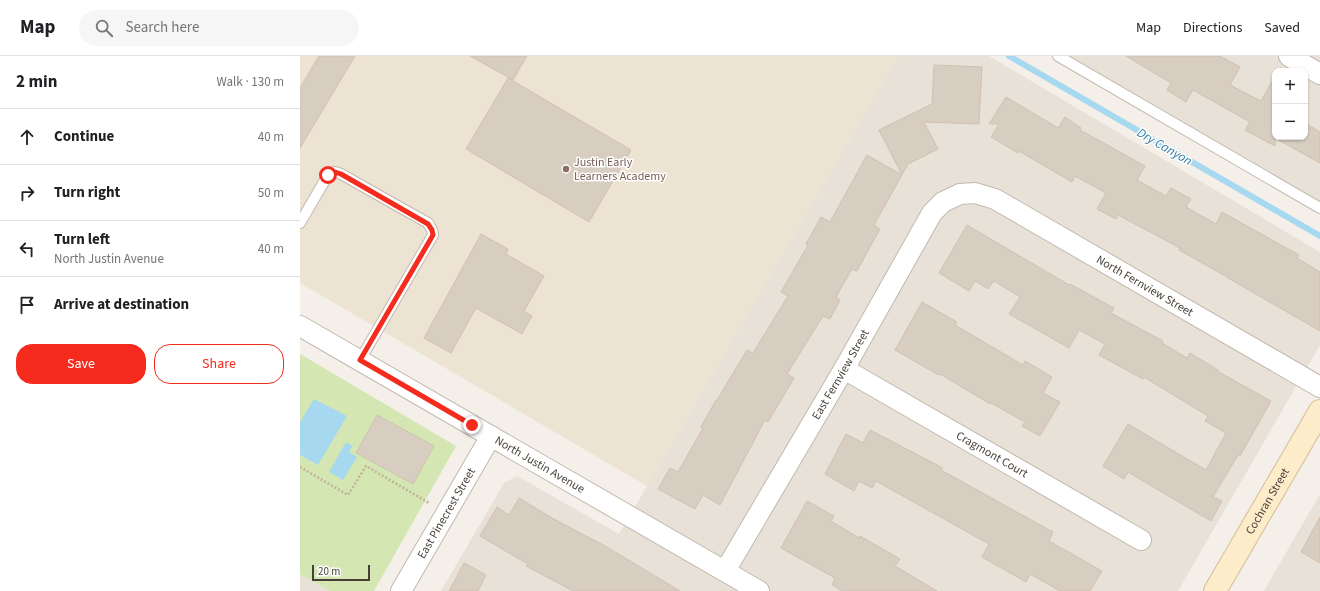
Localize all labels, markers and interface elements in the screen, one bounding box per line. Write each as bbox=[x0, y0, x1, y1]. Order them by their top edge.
search box bbox=[79, 10, 359, 46]
text: Map bbox=[20, 14, 55, 41]
icon: search bbox=[93, 17, 115, 39]
text: Search here bbox=[125, 17, 199, 38]
text: Map bbox=[1136, 18, 1161, 38]
text: Directions bbox=[1183, 18, 1242, 38]
text: Saved bbox=[1264, 18, 1300, 38]
map controls bbox=[1272, 68, 1308, 140]
button: + bbox=[1272, 68, 1308, 104]
text: 2 min bbox=[16, 70, 57, 94]
text: Walk · 130 m bbox=[216, 73, 284, 91]
button: − bbox=[1272, 104, 1308, 140]
water label: Dry Canyon bbox=[1134, 124, 1195, 170]
icon: ahead bbox=[16, 126, 38, 148]
text: Continue bbox=[54, 126, 114, 147]
text: 40 m bbox=[258, 128, 284, 146]
place label: Justin Early Learners Academy bbox=[574, 154, 666, 185]
marker: Justin Early Learners Academy bbox=[561, 164, 571, 174]
route start bbox=[319, 166, 337, 184]
icon: right bbox=[16, 182, 38, 204]
text: Turn right bbox=[54, 182, 120, 203]
text: 50 m bbox=[258, 184, 284, 202]
text: Turn left bbox=[54, 229, 110, 250]
icon: left bbox=[16, 238, 38, 260]
text: 40 m bbox=[258, 240, 284, 258]
text: North Justin Avenue bbox=[54, 250, 164, 268]
street label: North Fernview Street bbox=[1093, 251, 1196, 321]
icon: arrive bbox=[16, 294, 38, 316]
text: Arrive at destination bbox=[54, 294, 189, 315]
street label: East Fernview Street bbox=[808, 326, 874, 423]
button: Save bbox=[16, 344, 146, 384]
button: Share bbox=[154, 344, 284, 384]
route end bbox=[463, 416, 481, 434]
street label: Cragmont Court bbox=[953, 427, 1031, 482]
street label: North Justin Avenue bbox=[491, 432, 588, 498]
street label: East Pinecrest Street bbox=[413, 465, 480, 562]
street label: Cochran Street bbox=[1242, 465, 1294, 538]
scale bar bbox=[312, 563, 370, 582]
text: 20 m bbox=[318, 564, 340, 579]

